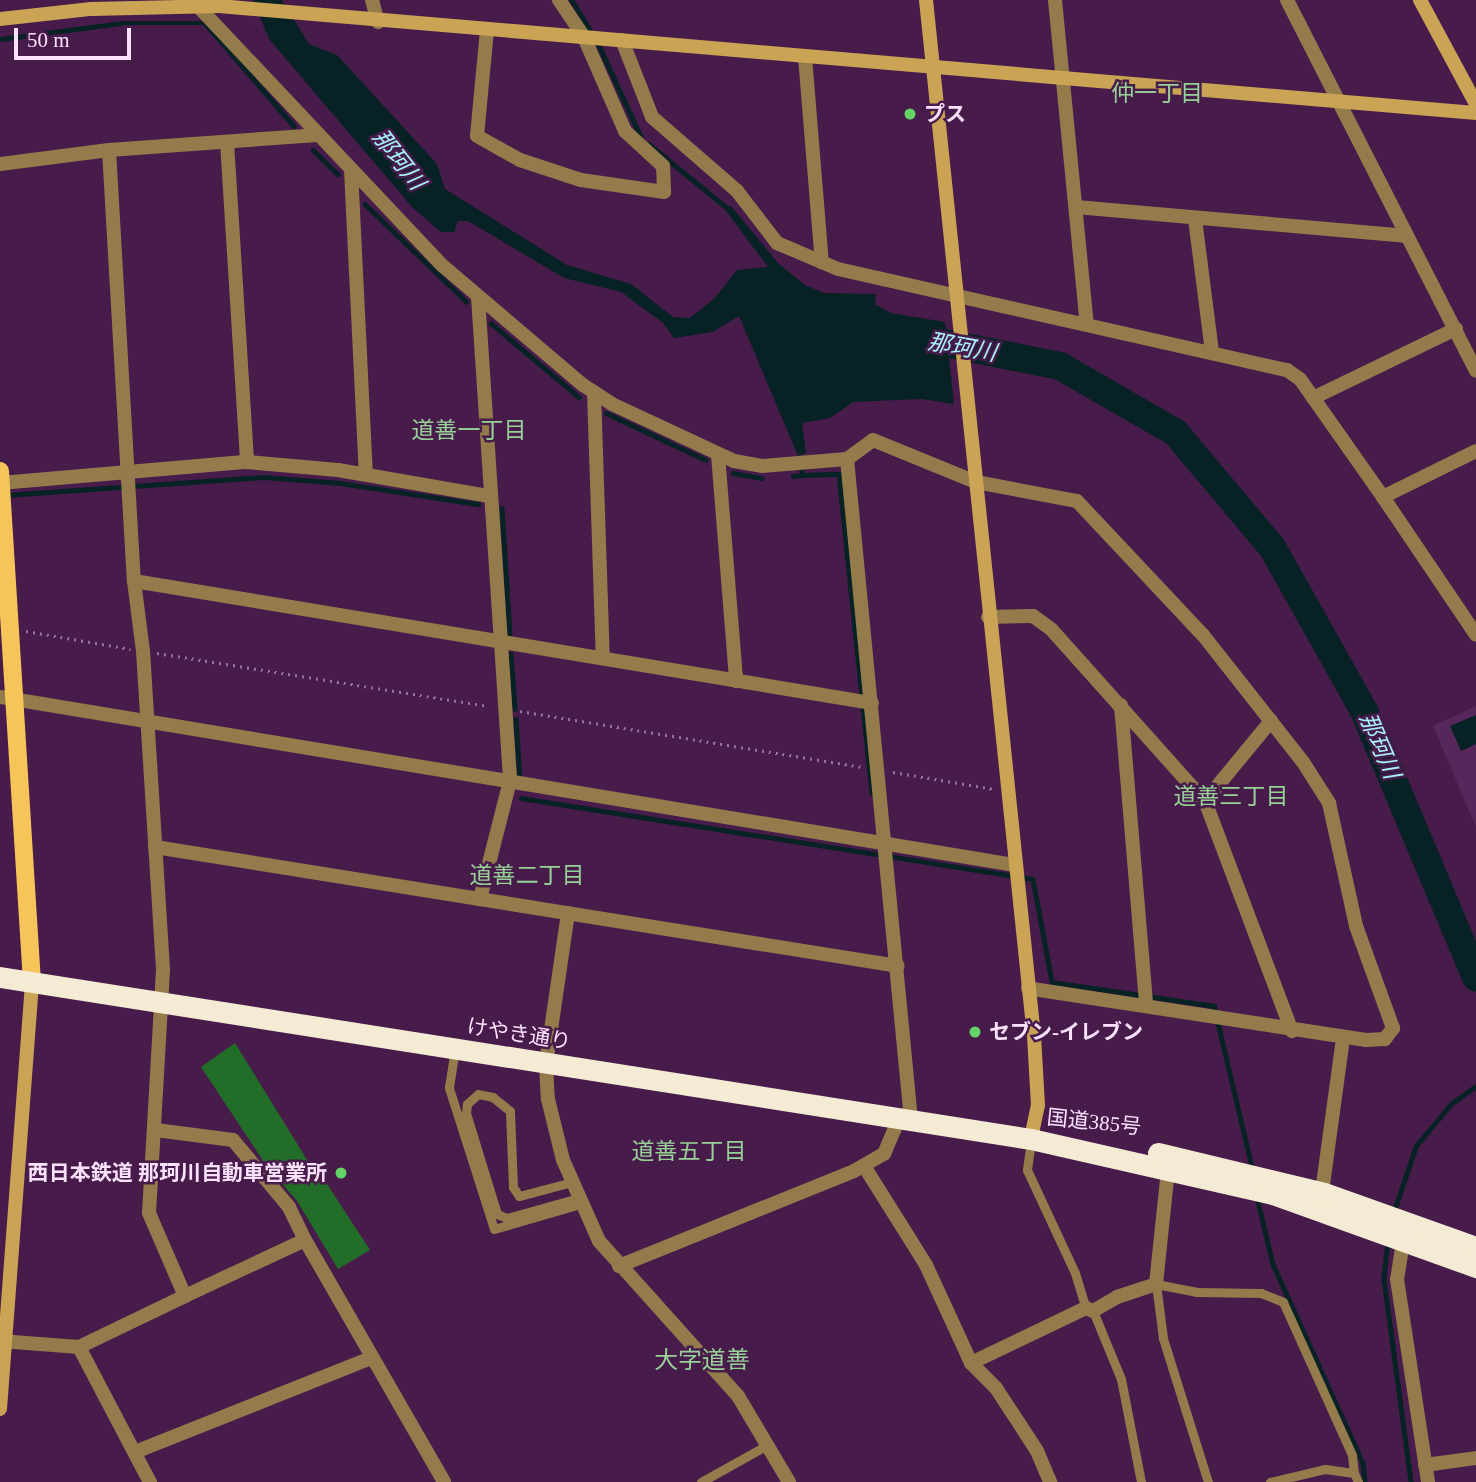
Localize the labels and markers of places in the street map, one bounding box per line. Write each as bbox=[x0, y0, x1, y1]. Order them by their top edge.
place label: プス bbox=[924, 101, 966, 127]
marker: プス bbox=[902, 106, 918, 122]
place label: セブン-イレブン bbox=[989, 1019, 1143, 1045]
marker: セブン-イレブン bbox=[967, 1024, 983, 1040]
place label: 西日本鉄道 那珂川自動車営業所 bbox=[28, 1160, 327, 1186]
marker: 西日本鉄道 那珂川自動車営業所 bbox=[333, 1165, 349, 1181]

